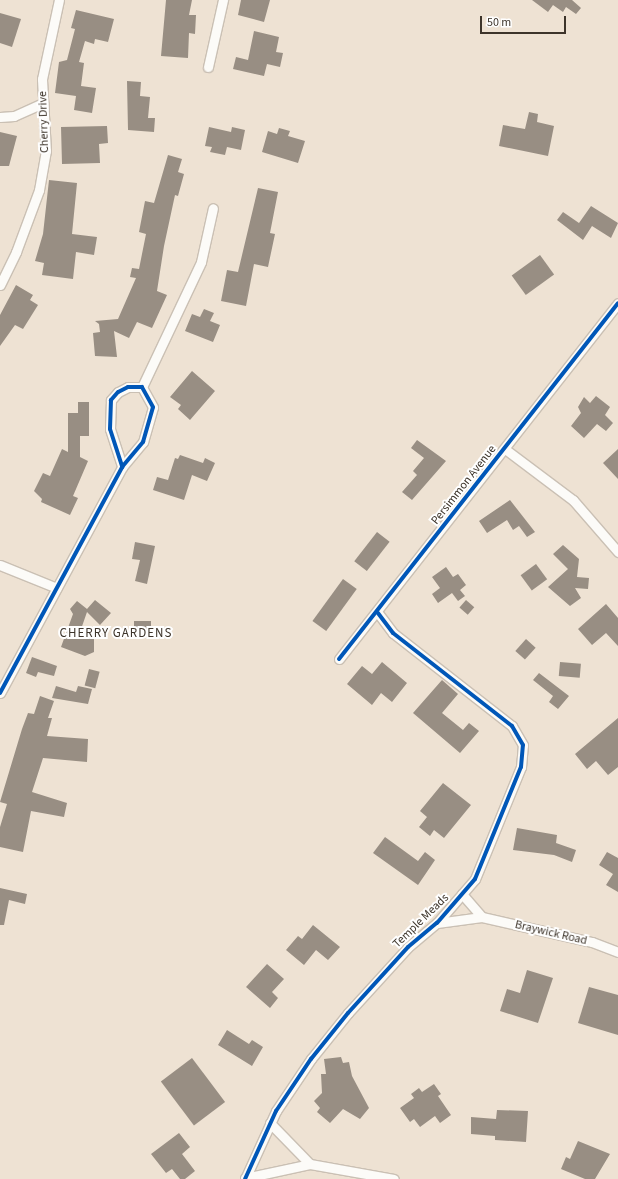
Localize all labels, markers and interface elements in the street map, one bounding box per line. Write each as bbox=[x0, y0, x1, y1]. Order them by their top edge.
scale bar bbox=[482, 8, 568, 34]
text: 50 m bbox=[487, 14, 511, 31]
street label: Cherry Drive bbox=[36, 91, 52, 153]
street label: Persimmon Avenue bbox=[428, 442, 500, 528]
district label: CHERRY GARDENS bbox=[60, 625, 172, 641]
street label: Temple Meads bbox=[390, 891, 452, 951]
street label: Braywick Road bbox=[513, 918, 589, 948]

